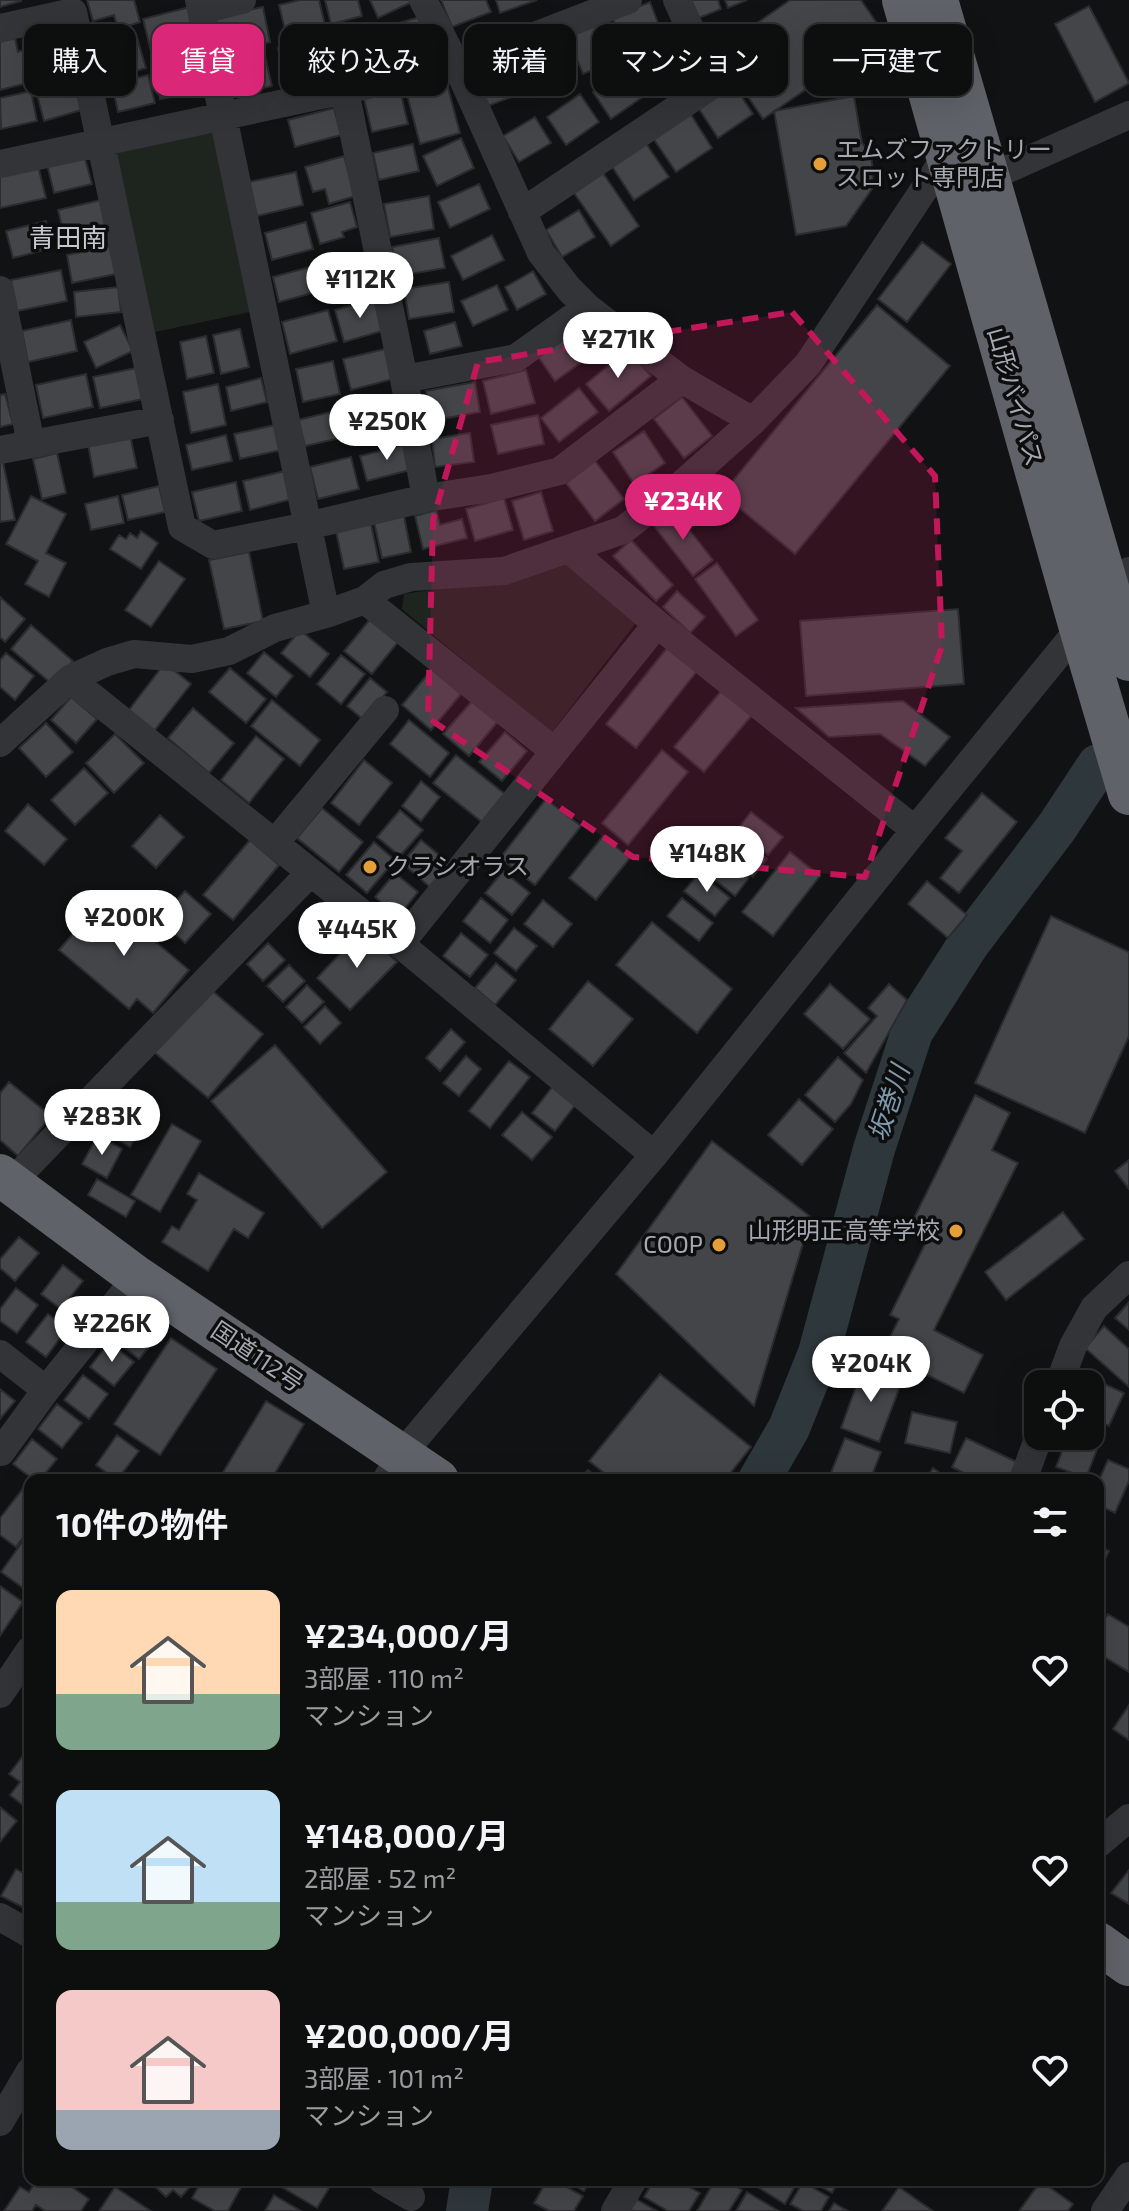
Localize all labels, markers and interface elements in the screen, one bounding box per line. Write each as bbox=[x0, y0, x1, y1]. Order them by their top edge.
chip: 購入 bbox=[24, 24, 136, 96]
chip: 賃貸 bbox=[152, 24, 264, 96]
chip: 絞り込み bbox=[280, 24, 448, 96]
chip: 新着 bbox=[464, 24, 576, 96]
chip: マンション bbox=[592, 24, 788, 96]
chip: 一戸建て bbox=[804, 24, 972, 96]
place label: エムズファクトリー スロット専門店 bbox=[836, 134, 1052, 191]
marker: エムズファクトリー スロット専門店 bbox=[811, 155, 829, 173]
district label: 青田南 bbox=[29, 221, 107, 252]
pin: ¥112K bbox=[304, 252, 416, 320]
text: ¥112K bbox=[324, 262, 396, 293]
pin: ¥271K bbox=[562, 312, 674, 380]
text: ¥271K bbox=[581, 322, 655, 353]
street label: 山形バイパス bbox=[983, 324, 1050, 470]
pin: ¥250K bbox=[331, 394, 443, 462]
text: ¥250K bbox=[347, 404, 427, 435]
pin: ¥234K bbox=[627, 474, 739, 542]
text: ¥234K bbox=[643, 484, 723, 515]
pin: ¥148K bbox=[651, 826, 763, 894]
text: ¥148K bbox=[668, 836, 746, 867]
place label: クラシオラス bbox=[386, 851, 529, 880]
marker: クラシオラス bbox=[361, 858, 379, 876]
pin: ¥200K bbox=[68, 890, 180, 958]
text: ¥200K bbox=[83, 900, 165, 931]
pin: ¥445K bbox=[301, 902, 413, 970]
text: ¥445K bbox=[316, 912, 398, 943]
water label: 坂巻川 bbox=[861, 1058, 915, 1144]
pin: ¥283K bbox=[46, 1089, 158, 1157]
text: ¥283K bbox=[62, 1099, 142, 1130]
place label: 山形明正高等学校 bbox=[748, 1215, 940, 1244]
marker: 山形明正高等学校 bbox=[947, 1222, 965, 1240]
place label: COOP bbox=[643, 1229, 703, 1258]
marker: COOP bbox=[710, 1236, 728, 1254]
pin: ¥226K bbox=[56, 1296, 168, 1364]
text: ¥226K bbox=[72, 1306, 152, 1337]
street label: 国道112号 bbox=[206, 1314, 309, 1397]
pin: ¥204K bbox=[815, 1336, 927, 1404]
text: ¥204K bbox=[830, 1346, 912, 1377]
map controls bbox=[1024, 1370, 1104, 1450]
button: locate bbox=[1024, 1370, 1104, 1450]
icon: filters bbox=[1028, 1500, 1072, 1544]
text: 10件の物件 bbox=[56, 1503, 228, 1544]
text: ¥234,000/月 bbox=[304, 1614, 513, 1655]
icon: home bbox=[120, 1622, 216, 1718]
icon: heart bbox=[1028, 1648, 1072, 1692]
text: 3部屋 · 110 m² bbox=[304, 1662, 464, 1693]
text: マンション bbox=[304, 1699, 434, 1730]
text: ¥148,000/月 bbox=[304, 1814, 510, 1855]
icon: home bbox=[120, 1822, 216, 1918]
icon: heart bbox=[1028, 1848, 1072, 1892]
text: 2部屋 · 52 m² bbox=[304, 1862, 456, 1893]
text: マンション bbox=[304, 1899, 434, 1930]
text: ¥200,000/月 bbox=[304, 2014, 515, 2055]
icon: home bbox=[120, 2022, 216, 2118]
icon: heart bbox=[1028, 2048, 1072, 2092]
text: 3部屋 · 101 m² bbox=[304, 2062, 464, 2093]
text: マンション bbox=[304, 2099, 434, 2130]

